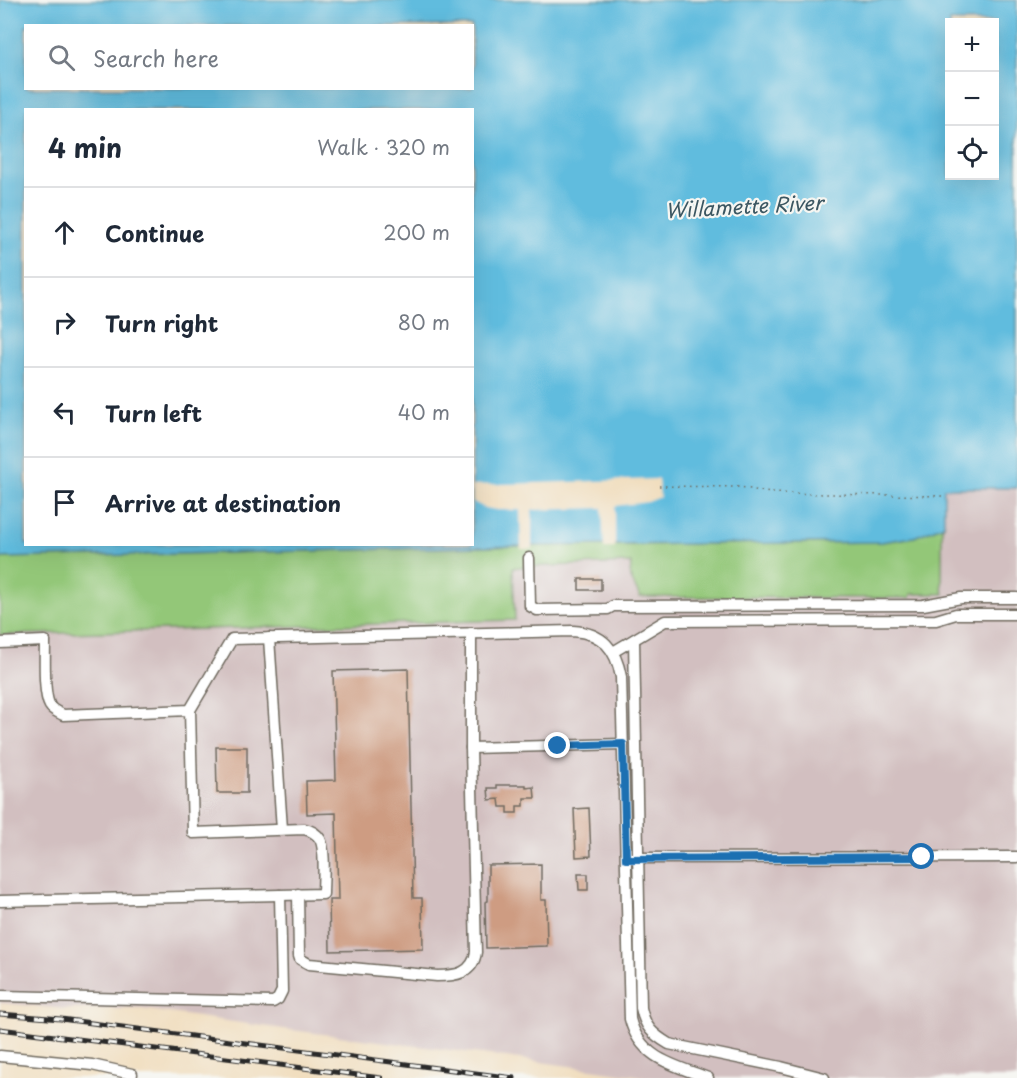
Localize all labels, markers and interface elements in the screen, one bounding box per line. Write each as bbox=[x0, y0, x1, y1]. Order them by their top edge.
map controls bbox=[945, 18, 999, 180]
button: + bbox=[945, 18, 999, 72]
search box bbox=[24, 24, 474, 90]
icon: search bbox=[45, 41, 78, 74]
text: Search here bbox=[93, 41, 219, 74]
button: − bbox=[945, 72, 999, 126]
button: locate bbox=[945, 126, 999, 180]
text: 4 min bbox=[48, 128, 122, 167]
text: Walk · 320 m bbox=[317, 132, 450, 162]
water label: Willamette River bbox=[664, 187, 827, 225]
icon: ahead bbox=[48, 216, 81, 249]
text: Continue bbox=[105, 216, 204, 249]
text: 200 m bbox=[383, 217, 450, 247]
icon: right bbox=[48, 306, 81, 339]
text: Turn right bbox=[105, 306, 218, 339]
text: 80 m bbox=[398, 307, 450, 337]
icon: left bbox=[48, 396, 81, 429]
text: Turn left bbox=[105, 396, 202, 429]
text: 40 m bbox=[398, 397, 450, 427]
icon: arrive bbox=[48, 486, 81, 519]
text: Arrive at destination bbox=[105, 486, 341, 519]
route end bbox=[544, 732, 570, 758]
route start bbox=[908, 843, 934, 869]

